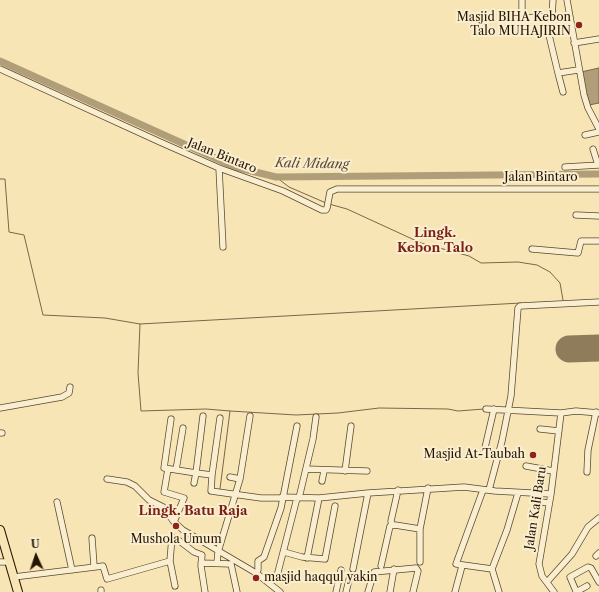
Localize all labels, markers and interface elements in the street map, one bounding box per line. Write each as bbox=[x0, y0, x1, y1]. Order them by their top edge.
place label: Masjid BIHA Kebon Talo MUHAJIRIN bbox=[457, 11, 571, 39]
marker: Masjid BIHA Kebon Talo MUHAJIRIN bbox=[574, 20, 584, 30]
street label: Jalan Bintaro bbox=[185, 136, 259, 176]
water label: Kali Midang bbox=[275, 156, 349, 172]
street label: Jalan Bintaro bbox=[504, 171, 578, 185]
district label: Lingk. Kebon Talo bbox=[397, 225, 473, 256]
place label: Masjid At-Taubah bbox=[424, 448, 525, 462]
marker: Masjid At-Taubah bbox=[528, 450, 538, 460]
street label: Jalan Kali Baru bbox=[522, 465, 550, 551]
district label: Lingk. Batu Raja bbox=[138, 503, 248, 519]
marker: Mushola Umum bbox=[171, 521, 181, 531]
place label: Mushola Umum bbox=[130, 533, 222, 547]
north arrow bbox=[16, 536, 56, 576]
text: U bbox=[31, 537, 40, 551]
place label: masjid haqqul yakin bbox=[264, 571, 378, 585]
marker: masjid haqqul yakin bbox=[251, 573, 261, 583]

